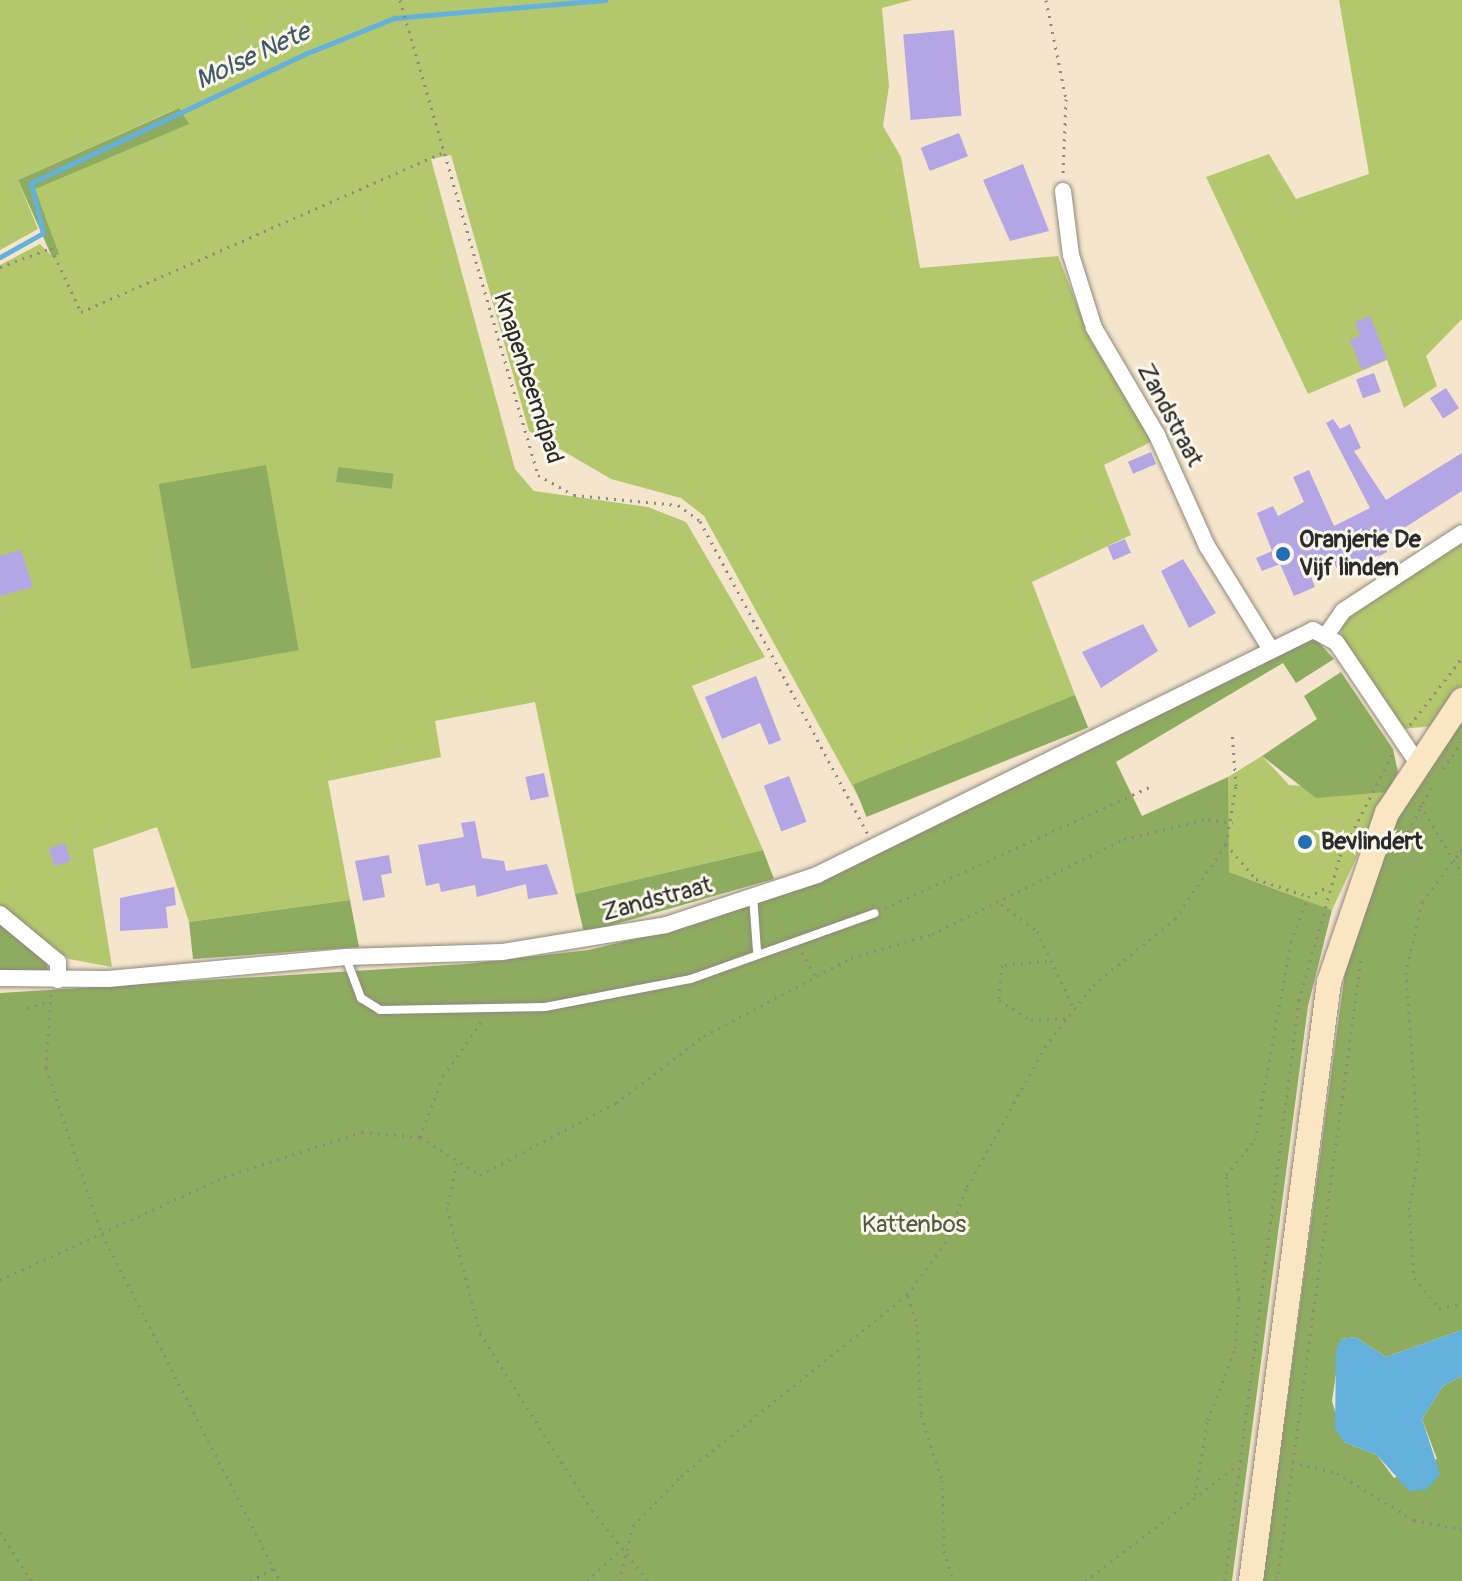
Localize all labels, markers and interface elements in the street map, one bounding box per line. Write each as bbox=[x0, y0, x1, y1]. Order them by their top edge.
water label: Molse Nete bbox=[191, 17, 315, 97]
street label: Knapenbeemdpad bbox=[487, 289, 569, 467]
street label: Zandstraat bbox=[1131, 359, 1209, 471]
place label: Oranjerie De Vijf linden bbox=[1299, 526, 1421, 582]
marker: Oranjerie De Vijf linden bbox=[1274, 545, 1292, 563]
place label: Bevlindert bbox=[1321, 828, 1423, 856]
marker: Bevlindert bbox=[1296, 833, 1314, 851]
street label: Zandstraat bbox=[599, 871, 715, 927]
park label: Kattenbos bbox=[862, 1211, 966, 1239]

